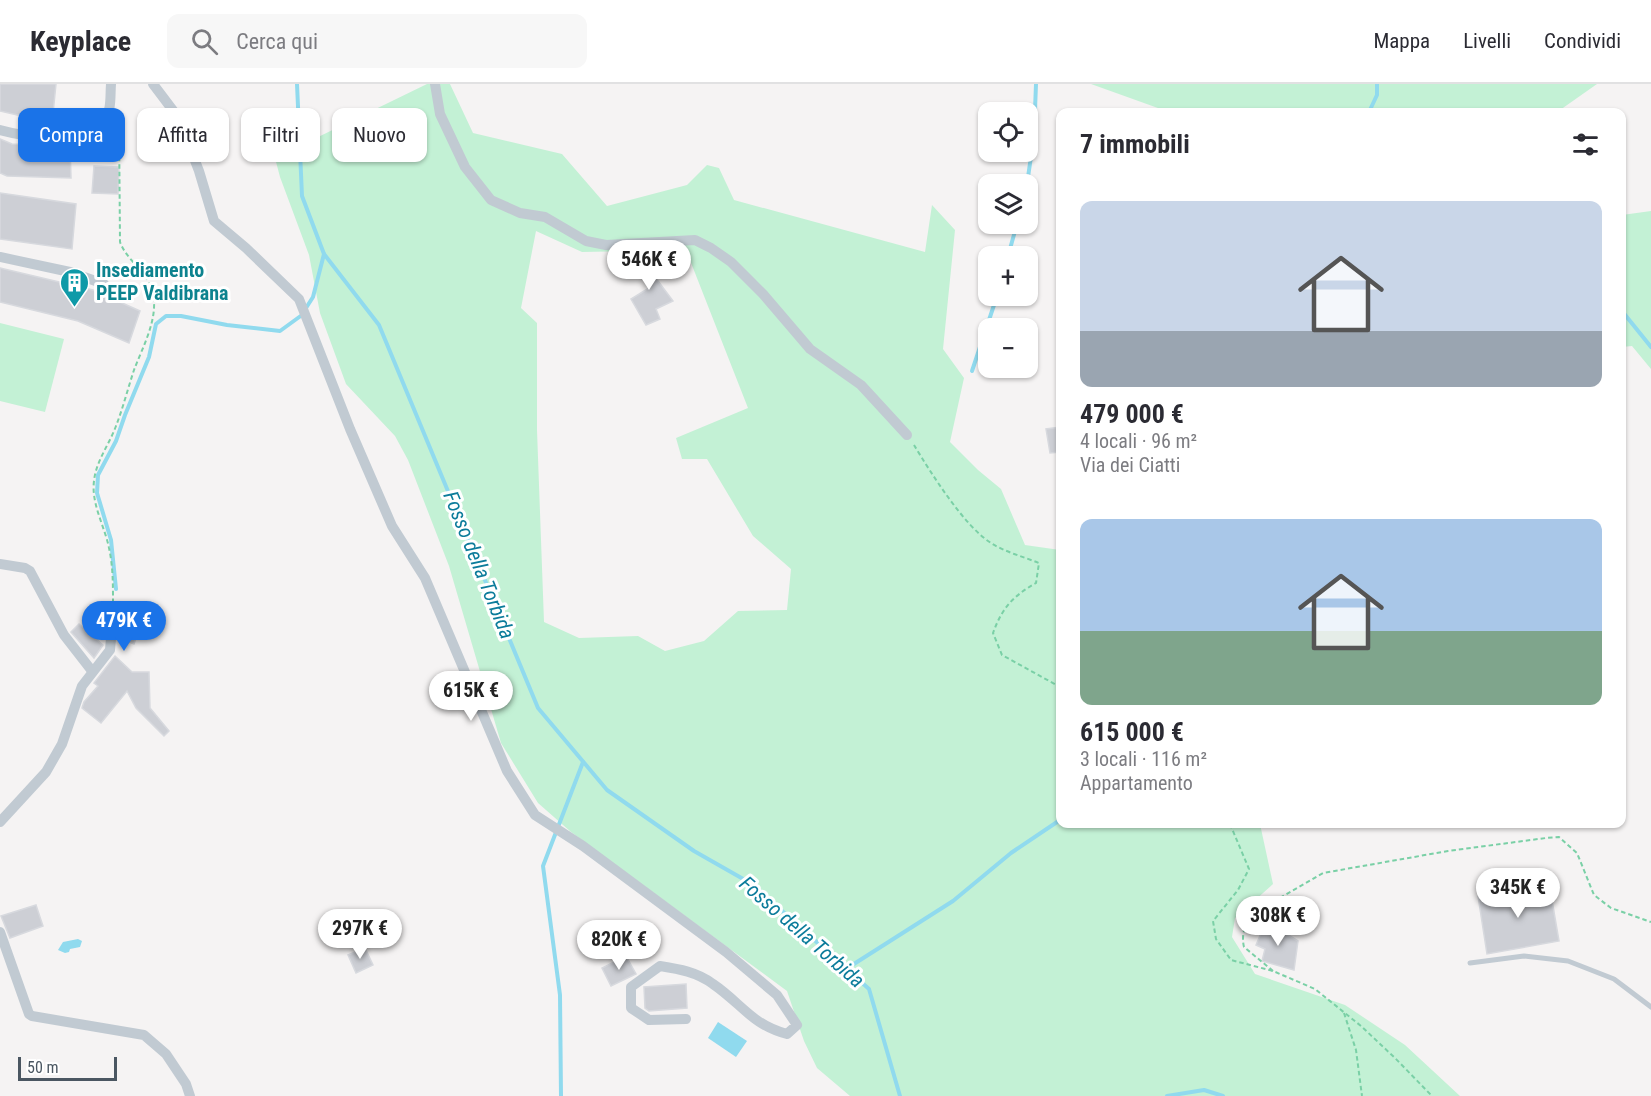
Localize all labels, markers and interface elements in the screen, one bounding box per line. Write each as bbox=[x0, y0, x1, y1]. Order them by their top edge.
search box bbox=[167, 14, 587, 68]
text: Keyplace bbox=[30, 25, 131, 58]
icon: search bbox=[188, 25, 221, 58]
text: Cerca qui bbox=[236, 29, 318, 54]
text: Mappa bbox=[1373, 29, 1430, 53]
text: Livelli bbox=[1463, 29, 1511, 53]
text: Condividi bbox=[1544, 29, 1621, 53]
map controls bbox=[978, 102, 1038, 378]
button: locate bbox=[978, 102, 1038, 162]
chip: Compra bbox=[18, 108, 125, 162]
chip: Affitta bbox=[137, 108, 229, 162]
chip: Filtri bbox=[241, 108, 320, 162]
chip: Nuovo bbox=[332, 108, 427, 162]
icon: filters bbox=[1569, 128, 1602, 161]
text: 7 immobili bbox=[1080, 129, 1190, 159]
button: layers bbox=[978, 174, 1038, 234]
pin: 546K € bbox=[600, 240, 698, 291]
icon: home bbox=[1287, 240, 1395, 348]
button: + bbox=[978, 246, 1038, 306]
text: 546K € bbox=[621, 247, 677, 271]
place label: Insediamento PEEP Valdibrana bbox=[96, 258, 228, 305]
building icon: Insediamento PEEP Valdibrana bbox=[59, 266, 91, 308]
button: − bbox=[978, 318, 1038, 378]
text: 479 000 € bbox=[1080, 399, 1184, 429]
text: 4 locali · 96 m² bbox=[1080, 429, 1197, 453]
text: Via dei Ciatti bbox=[1080, 453, 1180, 477]
water label: Fosso della Torbida bbox=[438, 488, 520, 642]
icon: home bbox=[1287, 558, 1395, 666]
pin: 479K € bbox=[75, 601, 173, 652]
text: 479K € bbox=[96, 608, 152, 632]
pin: 615K € bbox=[422, 671, 520, 722]
text: 615K € bbox=[443, 678, 499, 702]
text: 615 000 € bbox=[1080, 717, 1184, 747]
text: 3 locali · 116 m² bbox=[1080, 747, 1207, 771]
text: Appartamento bbox=[1080, 771, 1193, 795]
pin: 345K € bbox=[1469, 868, 1567, 919]
water label: Fosso della Torbida bbox=[735, 871, 869, 993]
text: 345K € bbox=[1490, 875, 1546, 899]
pin: 308K € bbox=[1229, 896, 1327, 947]
text: 308K € bbox=[1250, 903, 1306, 927]
pin: 297K € bbox=[311, 909, 409, 960]
text: 297K € bbox=[332, 916, 388, 940]
pin: 820K € bbox=[570, 920, 668, 971]
text: 820K € bbox=[591, 927, 647, 951]
scale bar bbox=[18, 1054, 117, 1082]
text: 50 m bbox=[27, 1058, 59, 1077]

